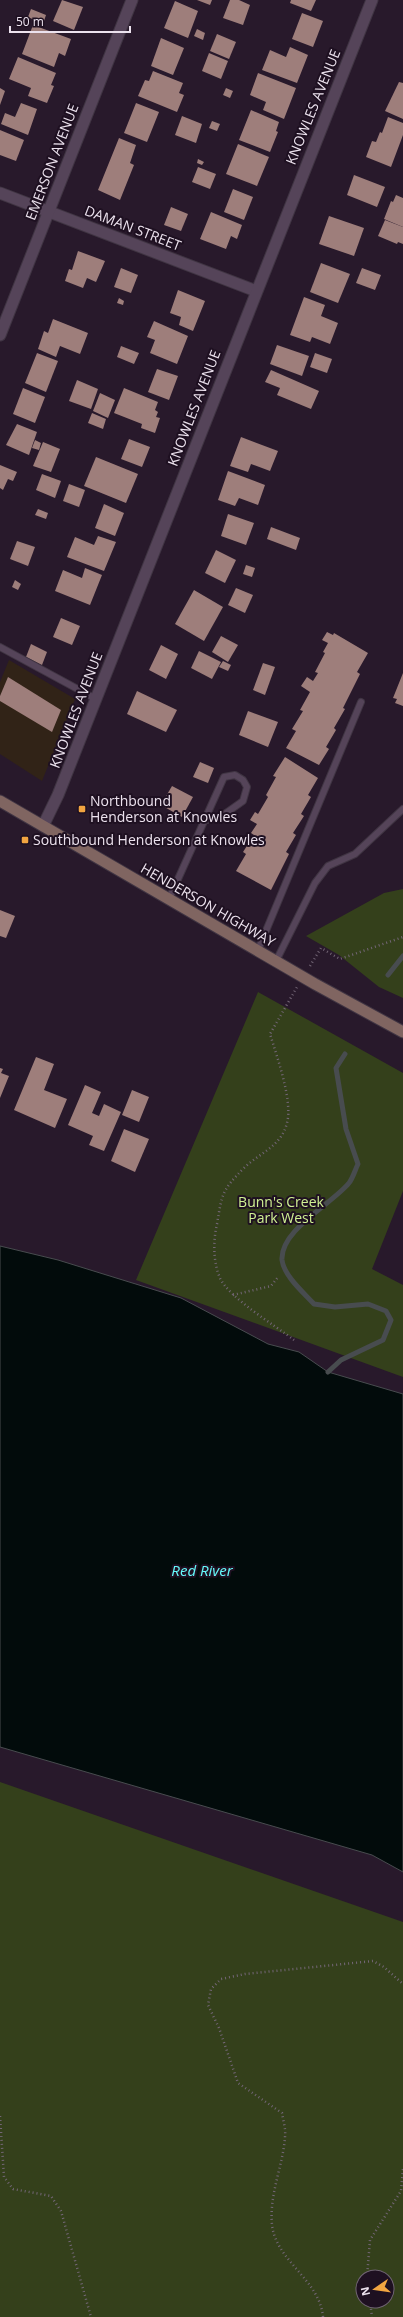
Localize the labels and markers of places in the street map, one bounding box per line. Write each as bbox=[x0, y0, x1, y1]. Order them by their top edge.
place label: Northbound Henderson at Knowles bbox=[90, 791, 237, 826]
marker: Northbound Henderson at Knowles bbox=[77, 804, 87, 814]
place label: Southbound Henderson at Knowles bbox=[33, 830, 265, 849]
marker: Southbound Henderson at Knowles bbox=[20, 835, 30, 845]

